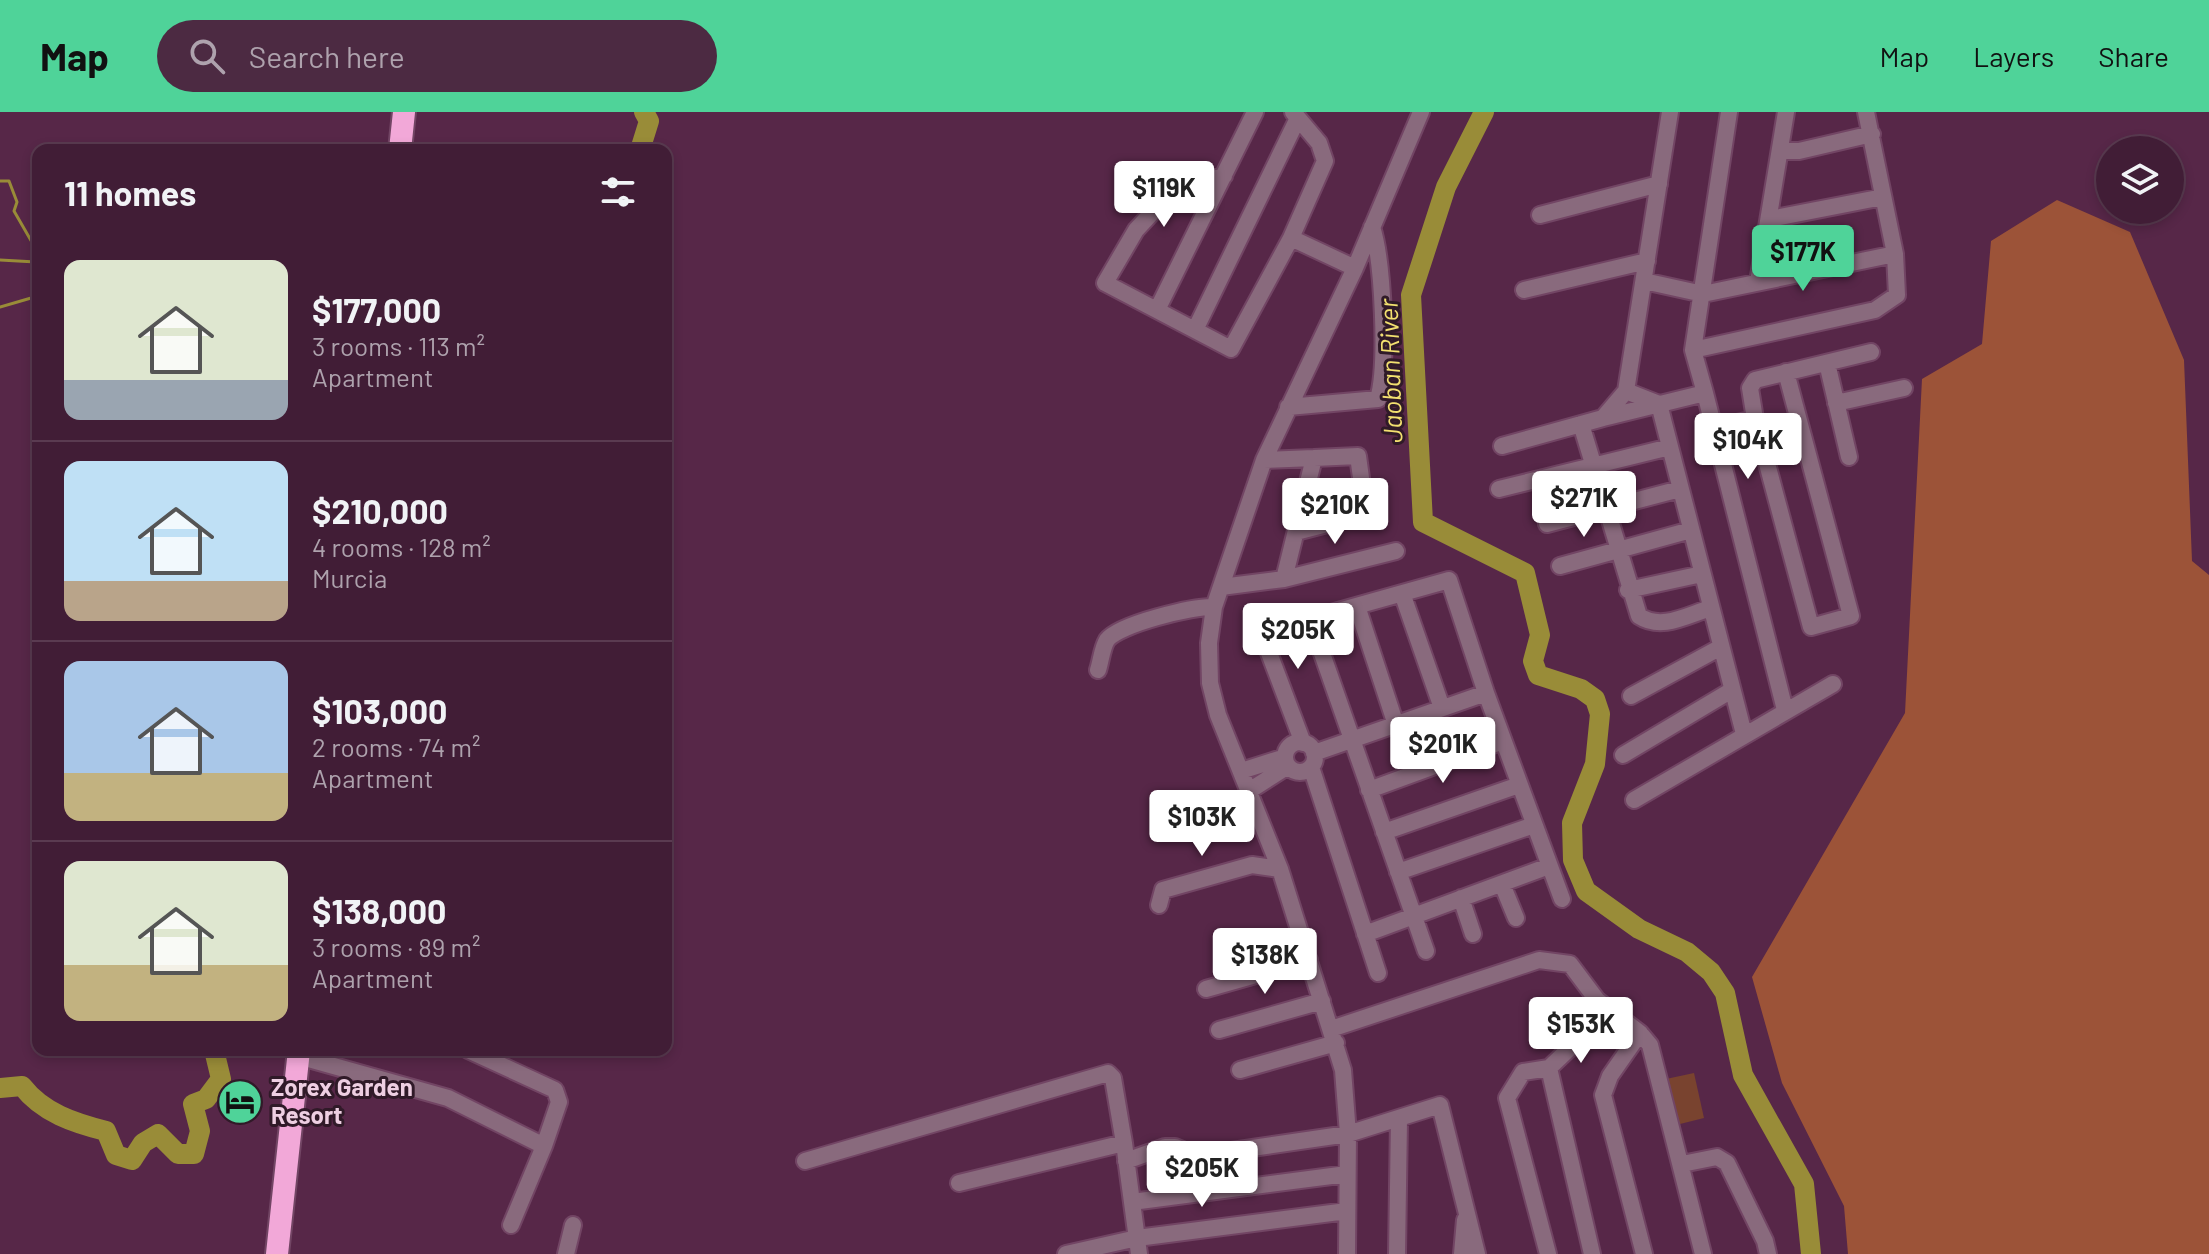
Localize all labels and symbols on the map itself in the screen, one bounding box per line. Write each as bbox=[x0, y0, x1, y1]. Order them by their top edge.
pin: $119K bbox=[1108, 161, 1220, 229]
pin: $177K bbox=[1747, 225, 1859, 293]
water label: Jaoban River bbox=[1371, 298, 1408, 444]
pin: $104K bbox=[1692, 413, 1804, 481]
pin: $271K bbox=[1528, 471, 1640, 539]
pin: $210K bbox=[1279, 478, 1391, 546]
pin: $205K bbox=[1242, 603, 1354, 671]
pin: $201K bbox=[1387, 717, 1499, 785]
pin: $103K bbox=[1146, 790, 1258, 858]
pin: $138K bbox=[1209, 928, 1321, 996]
pin: $153K bbox=[1525, 997, 1637, 1065]
place label: Zorex Garden Resort bbox=[271, 1072, 413, 1129]
hotel icon: Zorex Garden Resort bbox=[216, 1078, 264, 1126]
pin: $205K bbox=[1146, 1141, 1258, 1209]

